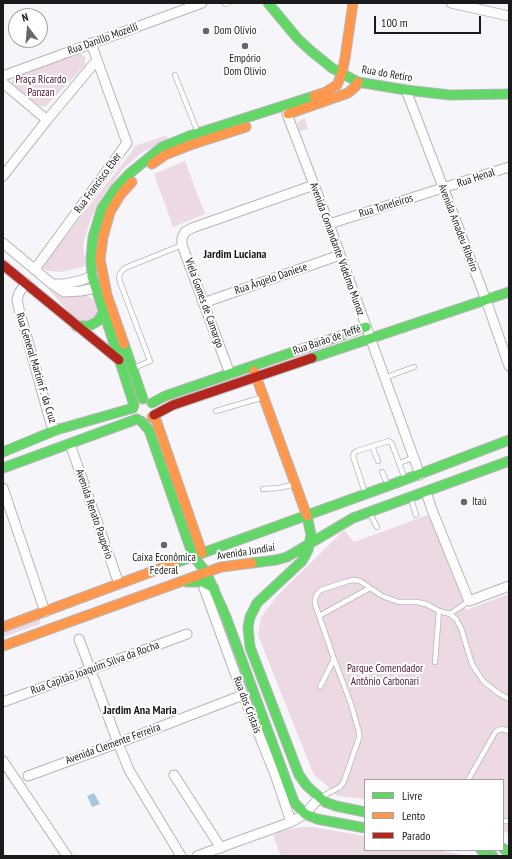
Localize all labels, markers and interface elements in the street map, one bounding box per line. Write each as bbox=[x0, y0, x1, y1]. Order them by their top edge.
north arrow bbox=[8, 8, 48, 48]
scale bar bbox=[376, 8, 483, 34]
text: N bbox=[20, 10, 30, 25]
text: 100 m bbox=[381, 15, 408, 30]
street label: Rua Danillo Mozelli bbox=[66, 20, 140, 58]
place label: Dom Olívio bbox=[214, 24, 256, 38]
marker: Dom Olívio bbox=[201, 26, 211, 36]
marker: Empório Dom Olívio bbox=[240, 41, 250, 51]
place label: Empório Dom Olívio bbox=[224, 52, 266, 78]
street label: Rua do Retiro bbox=[361, 63, 413, 85]
park label: Praça Ricardo Panzan bbox=[15, 73, 67, 99]
street label: Rua Francisco Eber bbox=[72, 150, 124, 216]
street label: Rua Henal bbox=[455, 166, 497, 190]
street label: Avenida Comandante Videlmo Munoz bbox=[307, 181, 367, 317]
street label: Avenida Amadeu Ribeiro bbox=[435, 182, 481, 274]
street label: Rua Toneleiros bbox=[357, 192, 415, 220]
district label: Jardim Luciana bbox=[203, 248, 267, 262]
street label: Viela Gomes de Camargo bbox=[182, 256, 226, 350]
street label: Rua Ângelo Daniese bbox=[233, 260, 309, 298]
street label: Rua General Martim F. da Cruz bbox=[13, 311, 59, 425]
street label: Rua Barão de Teffé bbox=[291, 322, 363, 358]
street label: Avenida Renato Paupério bbox=[72, 467, 116, 561]
place label: Itaú bbox=[472, 495, 487, 509]
marker: Itaú bbox=[459, 497, 469, 507]
marker: Caixa Econômica Federal bbox=[159, 540, 169, 550]
street label: Avenida Jundiaí bbox=[216, 541, 276, 563]
place label: Caixa Econômica Federal bbox=[132, 551, 196, 577]
street label: Rua Capitão Joaquim Silva da Rocha bbox=[29, 639, 161, 697]
park label: Parque Comendador Antônio Carbonari bbox=[347, 662, 423, 688]
street label: Rua dos Cristais bbox=[230, 675, 264, 735]
district label: Jardim Ana Maria bbox=[103, 704, 177, 718]
street label: Avenida Clemente Ferreira bbox=[64, 721, 162, 767]
legend bbox=[364, 779, 504, 851]
text: Livre bbox=[402, 788, 422, 803]
text: Lento bbox=[402, 808, 425, 823]
text: Parado bbox=[402, 828, 430, 843]

